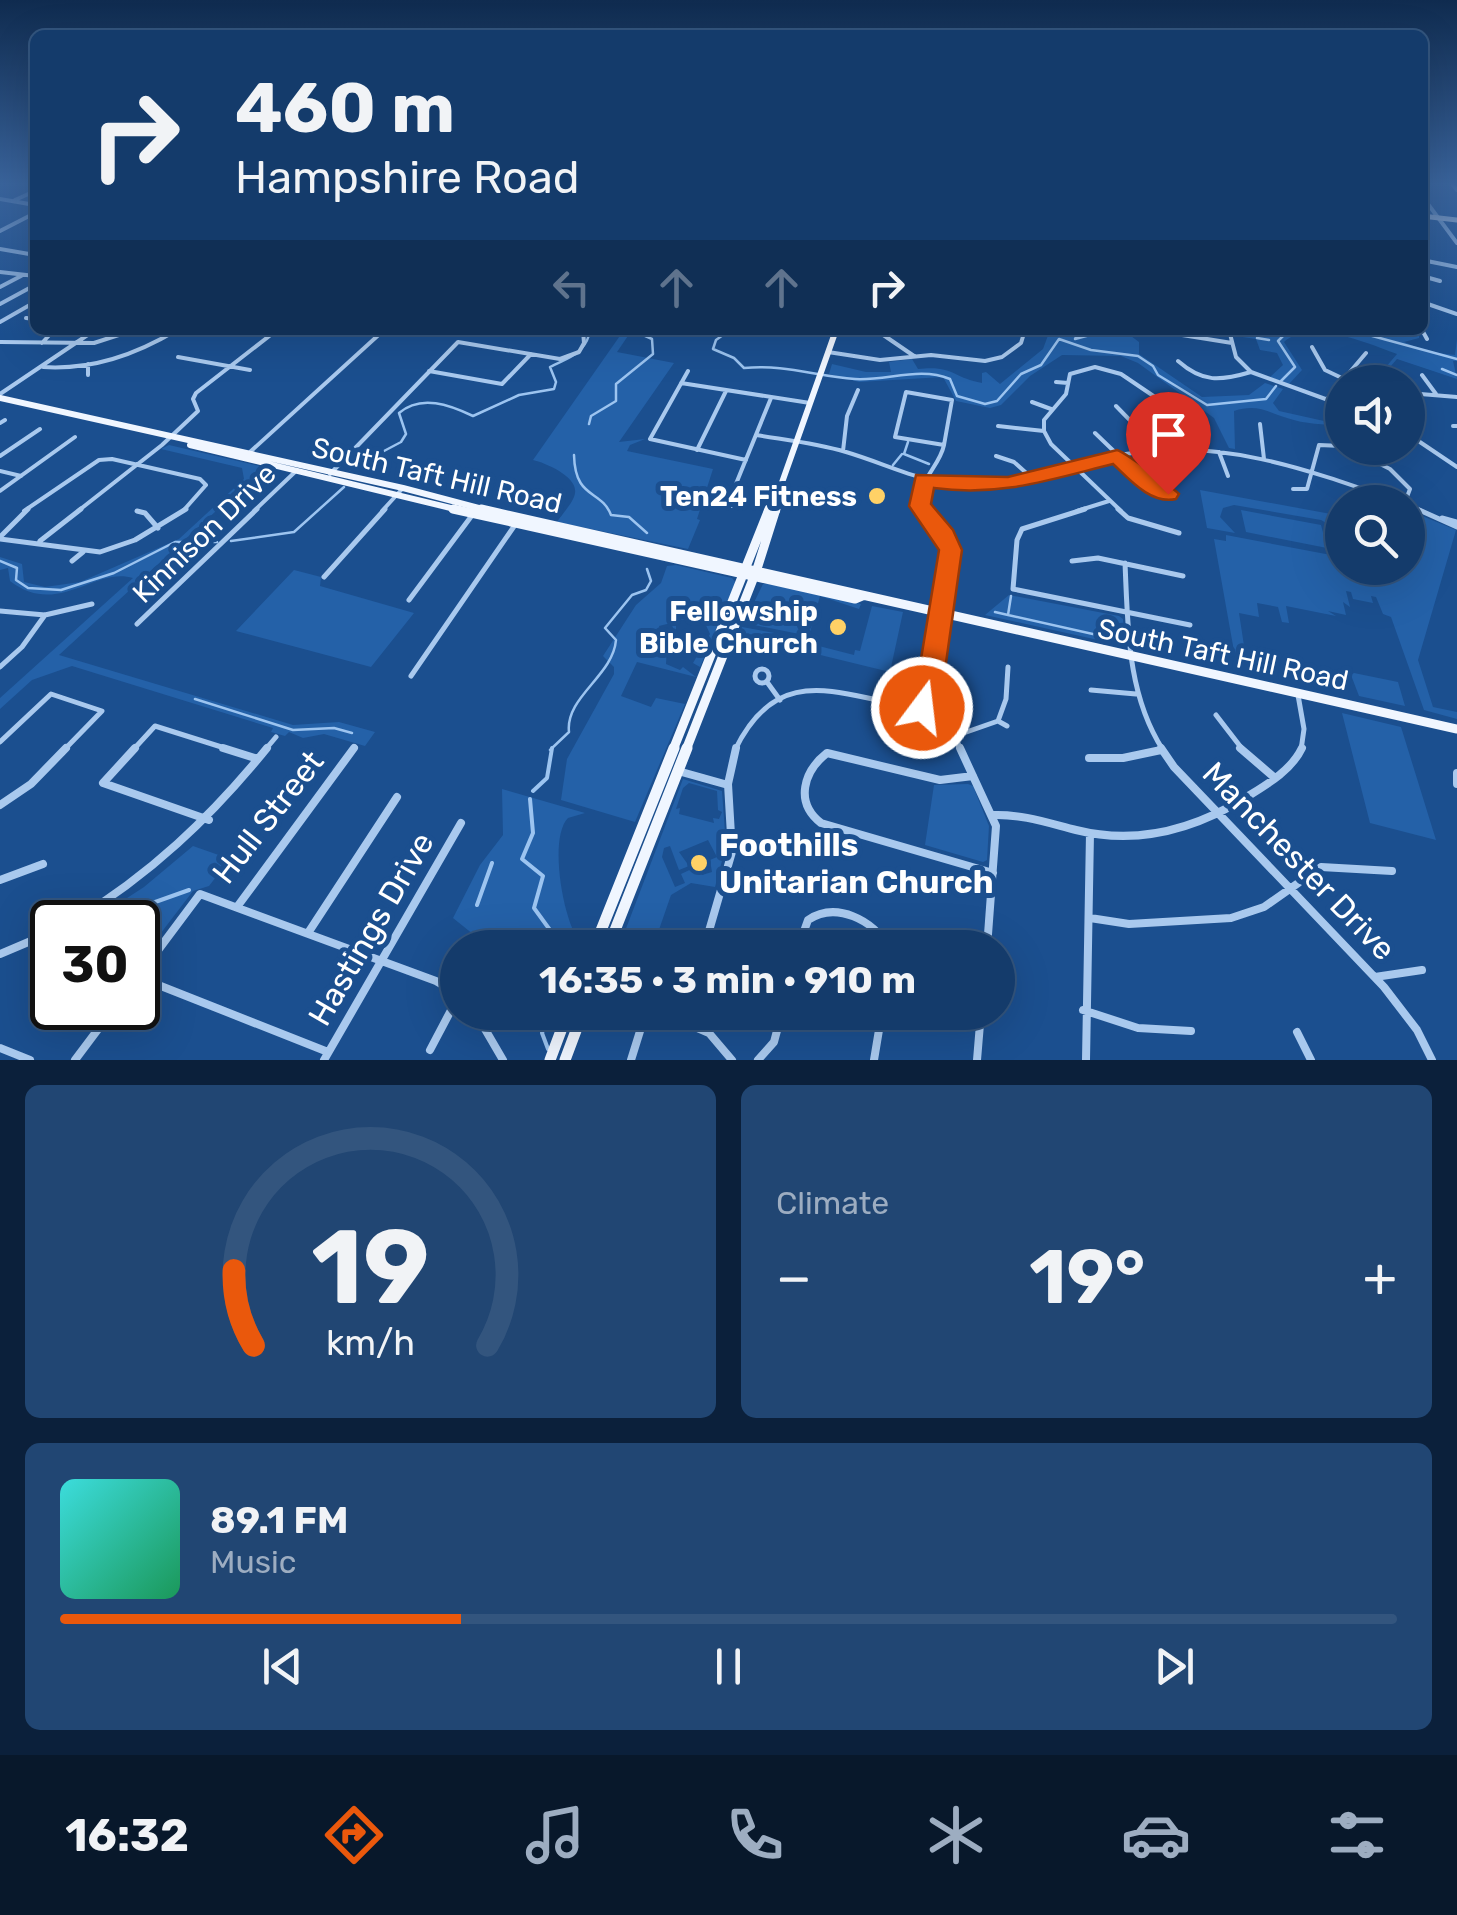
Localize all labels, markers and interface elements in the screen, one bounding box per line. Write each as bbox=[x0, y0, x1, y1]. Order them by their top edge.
text: 460 m bbox=[235, 67, 455, 150]
icon: right bbox=[70, 70, 200, 200]
text: Hampshire Road bbox=[235, 151, 580, 204]
icon: left bbox=[544, 260, 599, 315]
icon: ahead bbox=[649, 260, 704, 315]
icon: ahead bbox=[754, 260, 809, 315]
icon: right bbox=[859, 260, 914, 315]
map controls bbox=[1325, 365, 1425, 585]
button: sound bbox=[1325, 365, 1425, 465]
pin bbox=[1126, 392, 1211, 495]
icon: arrive bbox=[1141, 407, 1196, 462]
street label: South Taft Hill Road bbox=[309, 431, 565, 520]
street label: Kinnison Drive bbox=[126, 457, 283, 610]
place label: Ten24 Fitness bbox=[660, 480, 857, 513]
marker: Ten24 Fitness bbox=[866, 485, 888, 507]
button: search bbox=[1325, 485, 1425, 585]
place label: Fellowship Bible Church bbox=[639, 595, 818, 660]
street label: South Taft Hill Road bbox=[1094, 612, 1351, 697]
marker: Fellowship Bible Church bbox=[827, 616, 849, 638]
position arrow bbox=[870, 656, 974, 760]
street label: Hull Street bbox=[204, 743, 332, 891]
street label: Manchester Drive bbox=[1195, 754, 1403, 968]
street label: Hastings Drive bbox=[300, 826, 442, 1032]
place label: Foothills Unitarian Church bbox=[719, 826, 994, 901]
marker: Foothills Unitarian Church bbox=[688, 852, 710, 874]
speed limit sign: 30 bbox=[30, 900, 160, 1030]
text: 16:35 · 3 min · 910 m bbox=[539, 957, 916, 1003]
text: Climate bbox=[776, 1184, 889, 1222]
text: 19 bbox=[311, 1206, 430, 1329]
text: 19° bbox=[1029, 1233, 1145, 1322]
text: − bbox=[776, 1245, 812, 1310]
text: + bbox=[1363, 1245, 1397, 1310]
text: km/h bbox=[326, 1322, 415, 1364]
text: 89.1 FM bbox=[210, 1497, 348, 1543]
text: Music bbox=[210, 1543, 296, 1581]
icon: previous bbox=[255, 1639, 310, 1694]
icon: pause bbox=[701, 1639, 756, 1694]
icon: next bbox=[1147, 1639, 1202, 1694]
icon: directions bbox=[319, 1800, 389, 1870]
icon: music bbox=[520, 1800, 590, 1870]
icon: phone bbox=[720, 1800, 790, 1870]
icon: climate bbox=[921, 1800, 991, 1870]
icon: car bbox=[1121, 1800, 1191, 1870]
icon: filters bbox=[1322, 1800, 1392, 1870]
text: 16:32 bbox=[65, 1809, 189, 1862]

